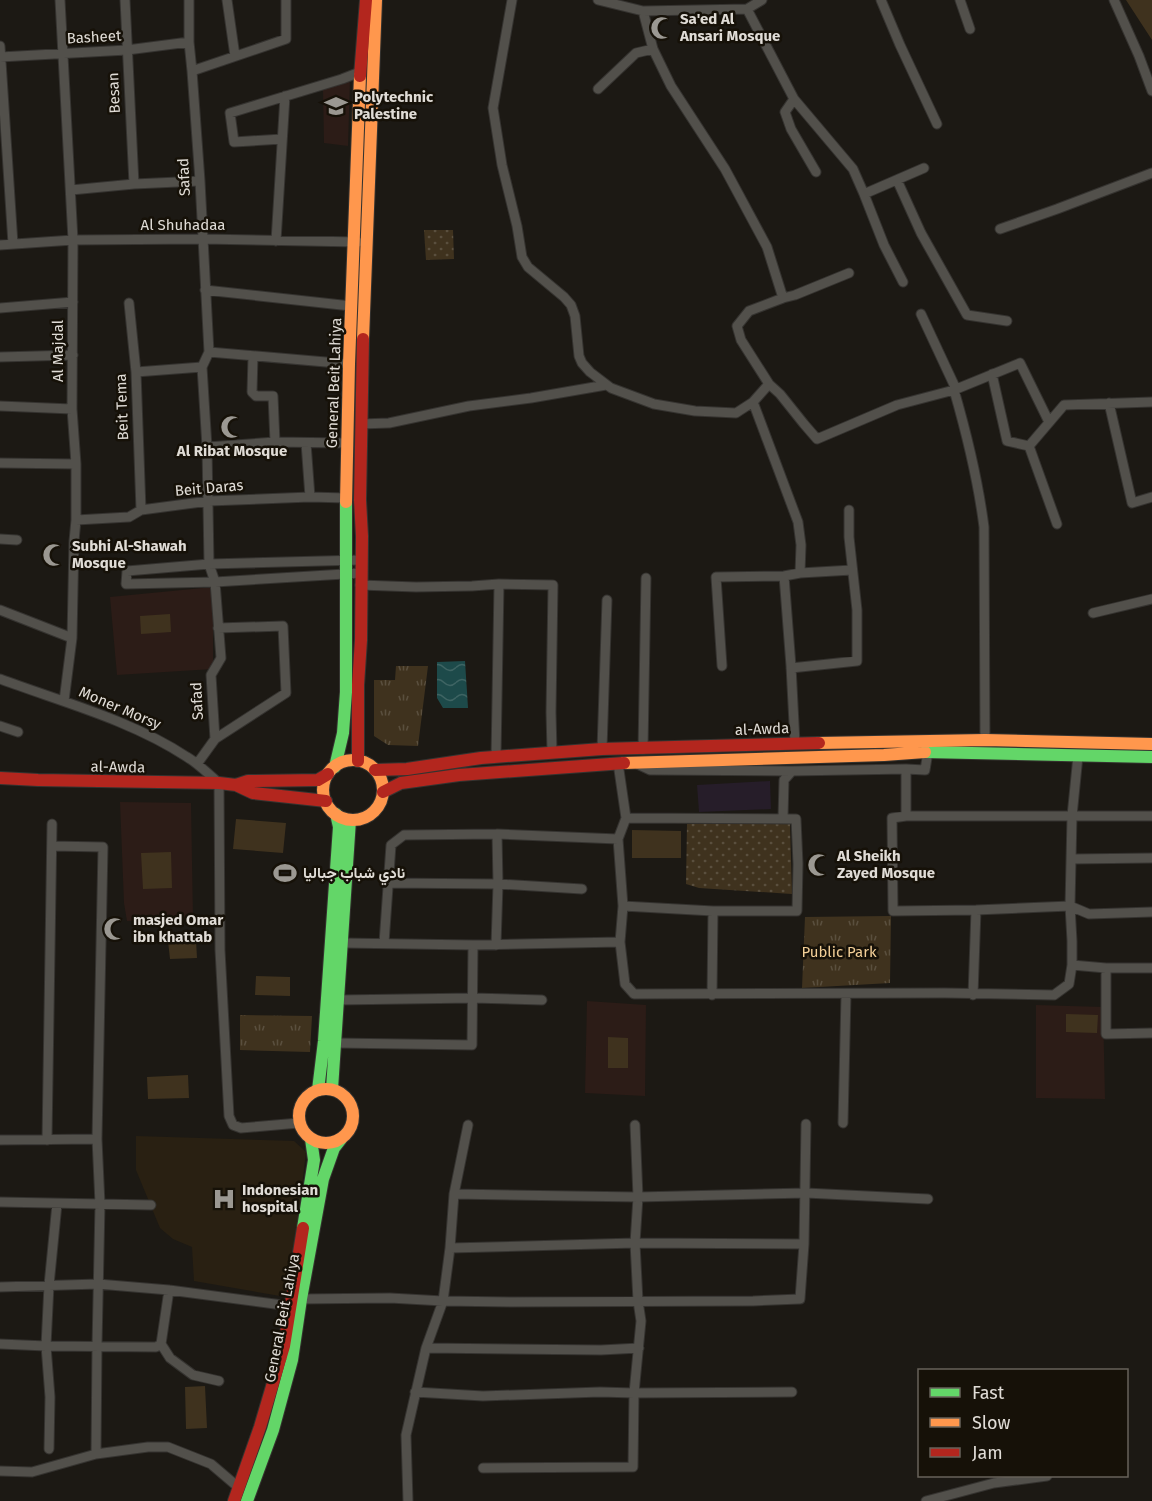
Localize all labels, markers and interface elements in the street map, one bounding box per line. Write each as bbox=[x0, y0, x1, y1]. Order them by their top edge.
place label: Sa'ed Al Ansari Mosque bbox=[679, 10, 780, 45]
mosque icon: Sa'ed Al Ansari Mosque bbox=[649, 15, 675, 41]
street label: Basheet bbox=[66, 27, 122, 47]
street label: Besan bbox=[104, 72, 124, 114]
place label: Polytechnic Palestine bbox=[354, 88, 434, 123]
school or university icon: Polytechnic Palestine bbox=[323, 93, 349, 119]
street label: Safad bbox=[174, 157, 194, 197]
street label: Al Shuhadaa bbox=[141, 216, 225, 234]
street label: General Beit Lahiya bbox=[323, 317, 345, 449]
street label: Al Majdal bbox=[49, 319, 67, 382]
street label: Beit Tema bbox=[112, 373, 132, 441]
mosque icon: Al Ribat Mosque bbox=[219, 414, 245, 440]
place label: Al Ribat Mosque bbox=[176, 442, 287, 460]
street label: Beit Daras bbox=[174, 476, 244, 500]
place label: Subhi Al-Shawah Mosque bbox=[72, 537, 187, 572]
mosque icon: Subhi Al-Shawah Mosque bbox=[41, 542, 67, 568]
street label: Safad bbox=[187, 681, 207, 721]
street label: Moner Morsy bbox=[76, 683, 164, 734]
street label: al-Awda bbox=[734, 719, 790, 739]
street label: al-Awda bbox=[91, 758, 145, 776]
place label: Al Sheikh Zayed Mosque bbox=[836, 847, 935, 882]
mosque icon: Al Sheikh Zayed Mosque bbox=[806, 852, 832, 878]
sports icon: نادي شباب جباليا bbox=[272, 860, 298, 886]
place label: نادي شباب جباليا bbox=[303, 864, 405, 886]
place label: masjed Omar ibn khattab bbox=[133, 911, 224, 946]
mosque icon: masjed Omar ibn khattab bbox=[102, 916, 128, 942]
park label: Public Park bbox=[801, 943, 877, 961]
place label: Indonesian hospital bbox=[242, 1181, 318, 1216]
hospital icon: Indonesian hospital bbox=[211, 1186, 237, 1212]
street label: General Beit Lahiya bbox=[261, 1252, 303, 1384]
legend bbox=[918, 1369, 1128, 1477]
text: Fast bbox=[972, 1382, 1005, 1404]
text: Slow bbox=[972, 1412, 1011, 1434]
text: Jam bbox=[972, 1442, 1003, 1464]

